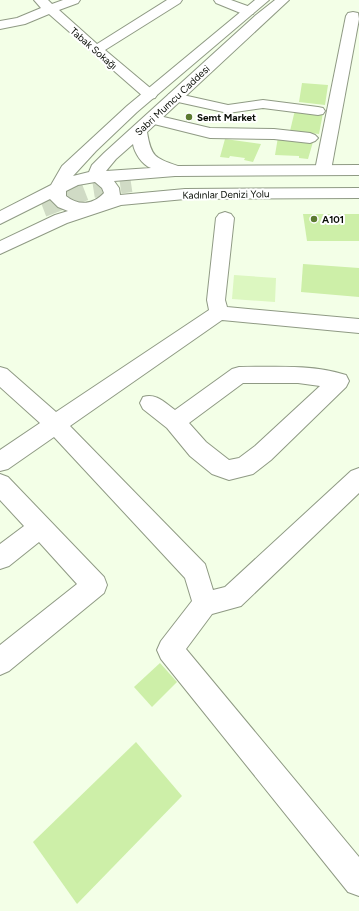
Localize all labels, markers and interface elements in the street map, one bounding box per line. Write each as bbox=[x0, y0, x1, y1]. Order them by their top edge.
street label: Tabak Sokağı bbox=[67, 24, 120, 72]
street label: Sabri Mumcu Caddesi bbox=[132, 62, 213, 138]
place label: Semt Market bbox=[197, 111, 256, 124]
marker: Semt Market bbox=[184, 112, 194, 122]
street label: Kadınlar Denizi Yolu bbox=[182, 187, 270, 202]
place label: A101 bbox=[322, 213, 344, 226]
marker: A101 bbox=[309, 214, 319, 224]

